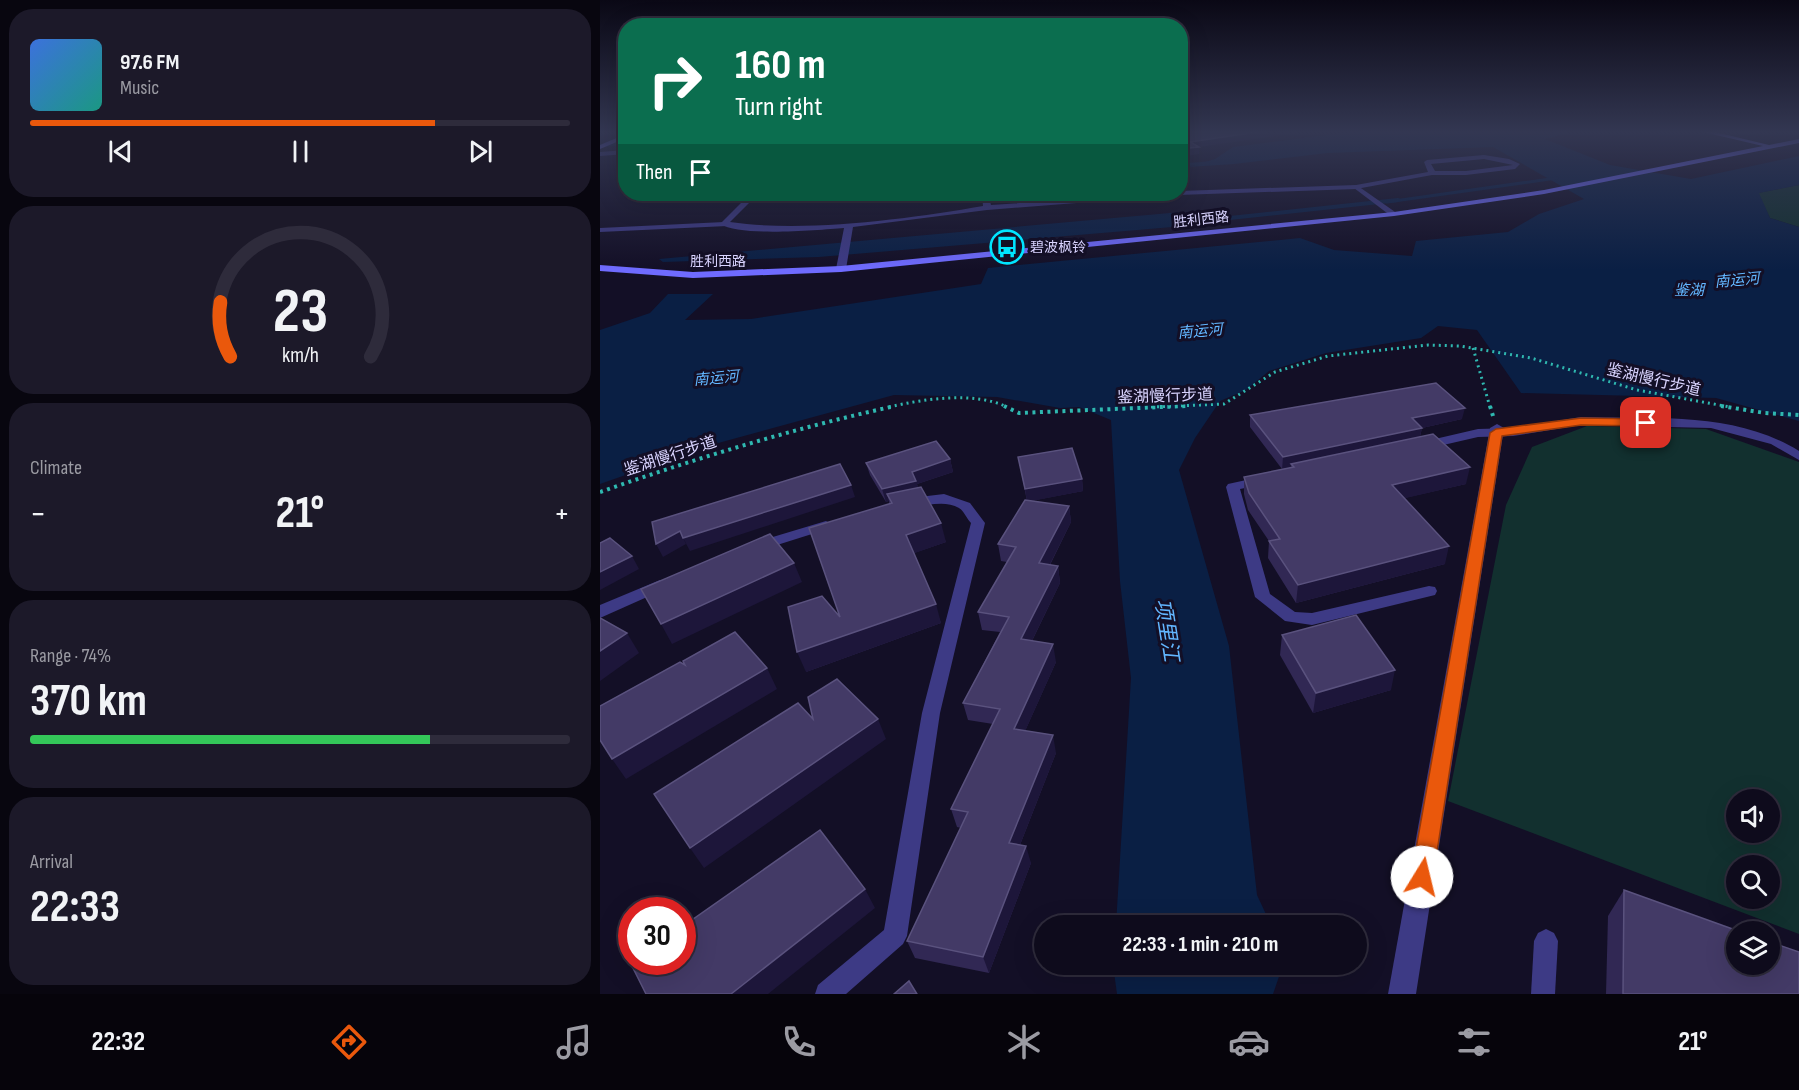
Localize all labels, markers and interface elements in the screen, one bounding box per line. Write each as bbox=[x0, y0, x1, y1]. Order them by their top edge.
text: 160 m bbox=[735, 40, 826, 91]
icon: right bbox=[636, 42, 714, 120]
text: 97.6 FM bbox=[120, 49, 179, 76]
text: Music bbox=[120, 76, 159, 100]
text: Turn right bbox=[735, 91, 822, 123]
icon: previous bbox=[104, 135, 137, 168]
icon: pause bbox=[284, 135, 317, 168]
icon: next bbox=[464, 135, 497, 168]
icon: arrive bbox=[684, 156, 717, 189]
text: Then bbox=[636, 159, 672, 186]
street label: 胜利西路 bbox=[1172, 208, 1230, 231]
bus stop icon: 碧波枫铃 bbox=[989, 229, 1025, 265]
place label: 碧波枫铃 bbox=[1030, 239, 1086, 256]
street label: 胜利西路 bbox=[690, 253, 746, 270]
water label: 南运河 bbox=[1714, 269, 1763, 292]
text: 23 bbox=[272, 275, 328, 350]
water label: 鉴湖 bbox=[1674, 281, 1706, 300]
water label: 南运河 bbox=[1177, 320, 1226, 343]
text: km/h bbox=[281, 343, 319, 368]
street label: 鉴湖慢行步道 bbox=[1605, 360, 1703, 401]
water label: 南运河 bbox=[693, 367, 742, 390]
street label: 鉴湖慢行步道 bbox=[1117, 385, 1213, 408]
pin bbox=[1620, 397, 1671, 448]
icon: arrive bbox=[1629, 406, 1662, 439]
street label: 鉴湖慢行步道 bbox=[622, 433, 719, 480]
text: Climate bbox=[30, 456, 82, 480]
text: 21° bbox=[276, 486, 324, 541]
text: − bbox=[30, 494, 46, 534]
text: + bbox=[554, 494, 570, 534]
water label: 项里江 bbox=[1149, 597, 1184, 665]
text: Range · 74% bbox=[30, 644, 111, 668]
text: 370 km bbox=[30, 674, 147, 729]
map controls bbox=[1726, 789, 1780, 975]
button: sound bbox=[1726, 789, 1780, 843]
position arrow bbox=[1390, 845, 1454, 909]
text: Arrival bbox=[30, 850, 73, 874]
button: search bbox=[1726, 855, 1780, 909]
text: 22:33 bbox=[30, 880, 120, 935]
speed limit sign: 30 bbox=[618, 897, 696, 975]
button: layers bbox=[1726, 921, 1780, 975]
text: 22:33 · 1 min · 210 m bbox=[1123, 931, 1278, 958]
icon: directions bbox=[328, 1021, 370, 1063]
icon: music bbox=[553, 1021, 595, 1063]
icon: phone bbox=[778, 1021, 820, 1063]
icon: climate bbox=[1003, 1021, 1045, 1063]
icon: car bbox=[1228, 1021, 1270, 1063]
icon: filters bbox=[1453, 1021, 1495, 1063]
text: 22:32 bbox=[92, 1026, 145, 1058]
text: 21° bbox=[1678, 1026, 1707, 1058]

